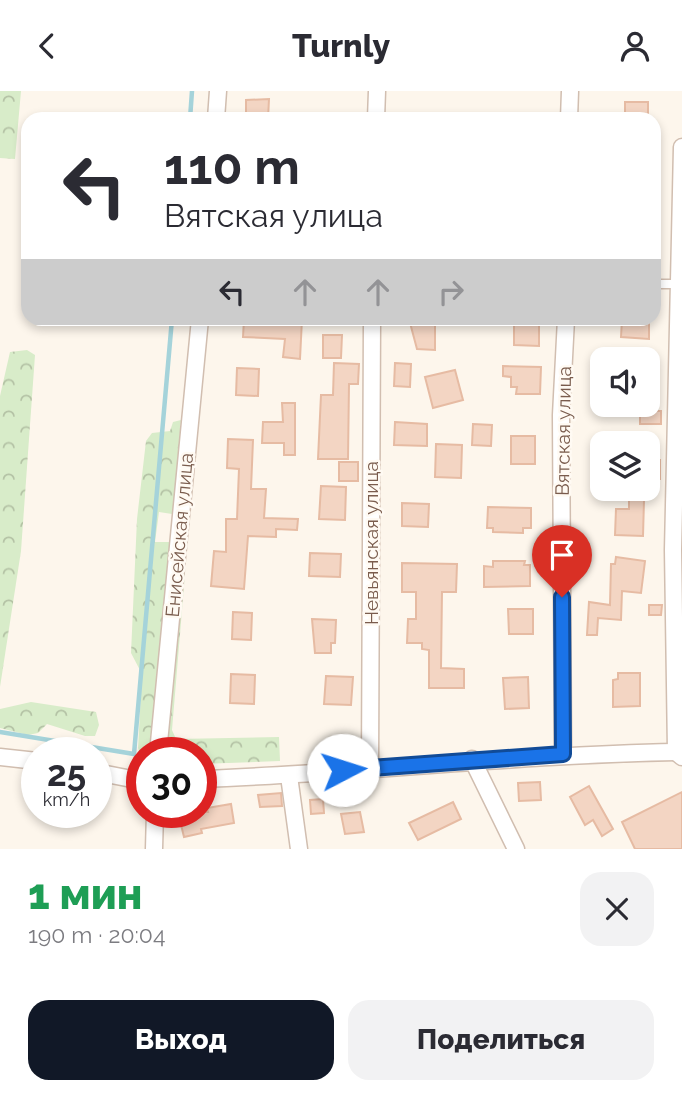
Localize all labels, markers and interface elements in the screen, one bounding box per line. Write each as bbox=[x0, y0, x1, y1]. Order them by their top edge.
icon: back bbox=[28, 27, 66, 65]
text: Turnly bbox=[292, 27, 390, 64]
icon: person bbox=[616, 27, 654, 65]
text: 110 m bbox=[164, 138, 300, 195]
icon: left bbox=[49, 140, 140, 231]
text: Вятская улица bbox=[164, 197, 383, 234]
icon: left bbox=[213, 273, 251, 311]
icon: ahead bbox=[286, 273, 324, 311]
icon: ahead bbox=[359, 273, 397, 311]
icon: right bbox=[432, 273, 470, 311]
map controls bbox=[590, 347, 660, 501]
button: sound bbox=[590, 347, 660, 417]
street label: Вятская улица bbox=[551, 366, 575, 496]
button: layers bbox=[590, 431, 660, 501]
street label: Енисейская улица bbox=[161, 452, 197, 618]
street label: Невьянская улица bbox=[360, 461, 382, 625]
pin bbox=[532, 525, 592, 597]
icon: arrive bbox=[543, 536, 581, 574]
position arrow bbox=[306, 733, 380, 807]
speed limit sign: 30 bbox=[126, 737, 217, 828]
text: 25 bbox=[47, 753, 86, 794]
text: km/h bbox=[43, 789, 90, 810]
text: 1 мин bbox=[28, 870, 142, 919]
button: close bbox=[580, 872, 654, 946]
text: 190 m · 20:04 bbox=[28, 921, 166, 948]
button: Выход bbox=[28, 1000, 334, 1080]
button: Поделиться bbox=[348, 1000, 654, 1080]

